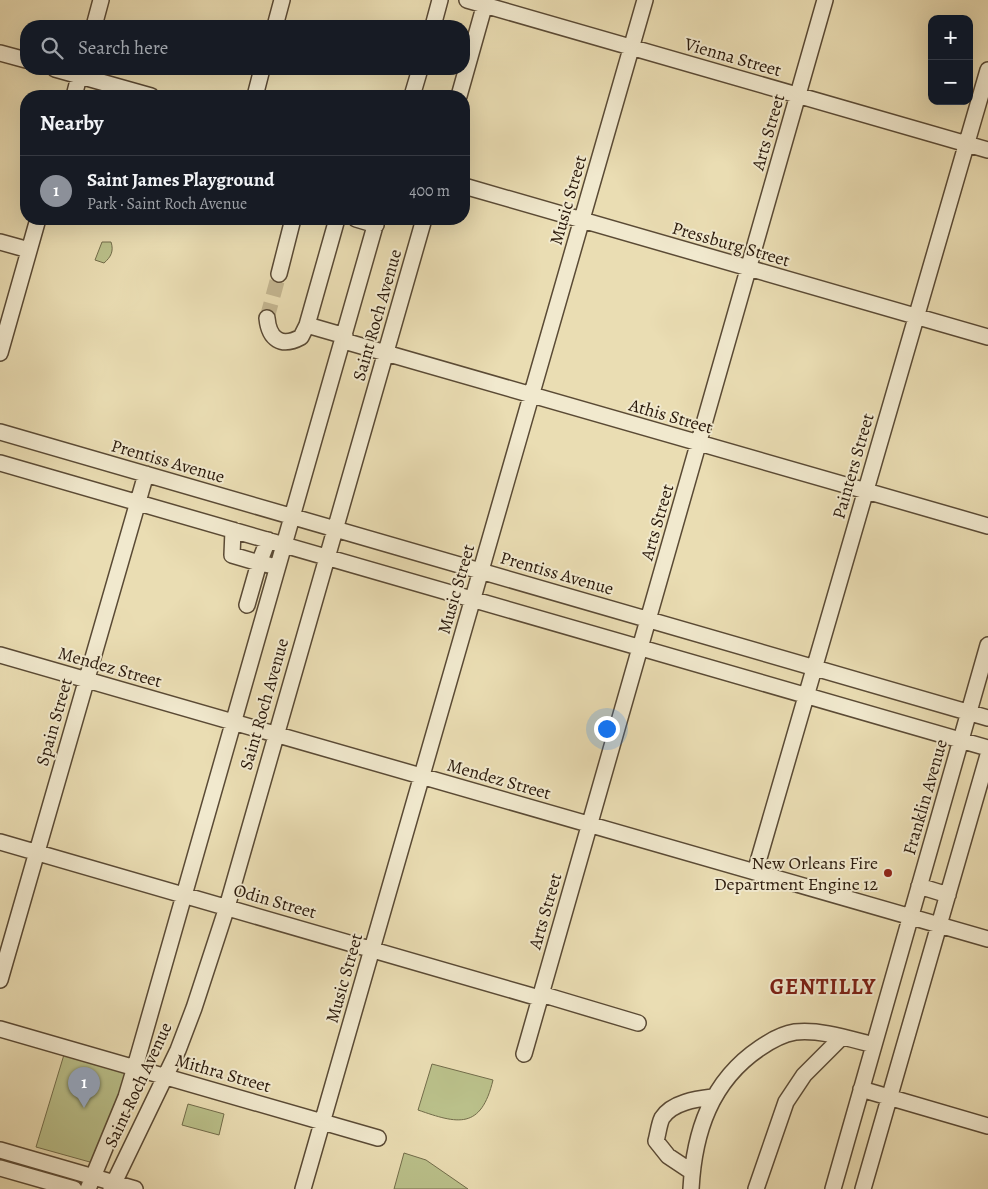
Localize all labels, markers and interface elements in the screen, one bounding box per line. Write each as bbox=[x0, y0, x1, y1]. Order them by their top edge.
map controls bbox=[928, 15, 973, 105]
button: + bbox=[928, 15, 973, 60]
search box bbox=[20, 20, 470, 75]
street label: Vienna Street bbox=[681, 31, 784, 82]
icon: search bbox=[38, 34, 66, 62]
text: Search here bbox=[78, 35, 168, 61]
button: − bbox=[928, 60, 973, 105]
street label: Arts Street bbox=[745, 91, 790, 174]
text: Nearby bbox=[40, 109, 103, 137]
street label: Music Street bbox=[544, 152, 592, 248]
text: Saint James Playground bbox=[87, 167, 275, 193]
text: 1 bbox=[53, 180, 59, 202]
text: 400 m bbox=[409, 180, 450, 202]
text: Park · Saint Roch Avenue bbox=[87, 193, 247, 215]
street label: Pressburg Street bbox=[669, 216, 793, 272]
street label: Saint Roch Avenue bbox=[347, 246, 407, 384]
street label: Athis Street bbox=[625, 392, 716, 439]
street label: Painters Street bbox=[826, 410, 880, 522]
street label: Prentiss Avenue bbox=[108, 433, 228, 489]
street label: Arts Street bbox=[634, 481, 679, 564]
street label: Music Street bbox=[432, 541, 480, 637]
street label: Prentiss Avenue bbox=[497, 545, 617, 601]
street label: Saint Roch Avenue bbox=[234, 635, 294, 773]
street label: Mendez Street bbox=[55, 641, 165, 693]
street label: Spain Street bbox=[30, 675, 78, 769]
your location bbox=[594, 716, 620, 742]
street label: Franklin Avenue bbox=[897, 736, 953, 858]
street label: Mendez Street bbox=[444, 753, 554, 805]
place label: New Orleans Fire Department Engine 12 bbox=[714, 851, 878, 896]
marker: New Orleans Fire Department Engine 12 bbox=[882, 867, 894, 879]
street label: Arts Street bbox=[522, 870, 567, 953]
street label: Odin Street bbox=[231, 878, 319, 924]
street label: Music Street bbox=[320, 930, 368, 1026]
district label: GENTILLY bbox=[770, 972, 876, 1002]
street label: Saint Roch Avenue bbox=[98, 1018, 178, 1152]
street label: Mithra Street bbox=[172, 1048, 274, 1098]
pin: 1 bbox=[68, 1067, 100, 1108]

